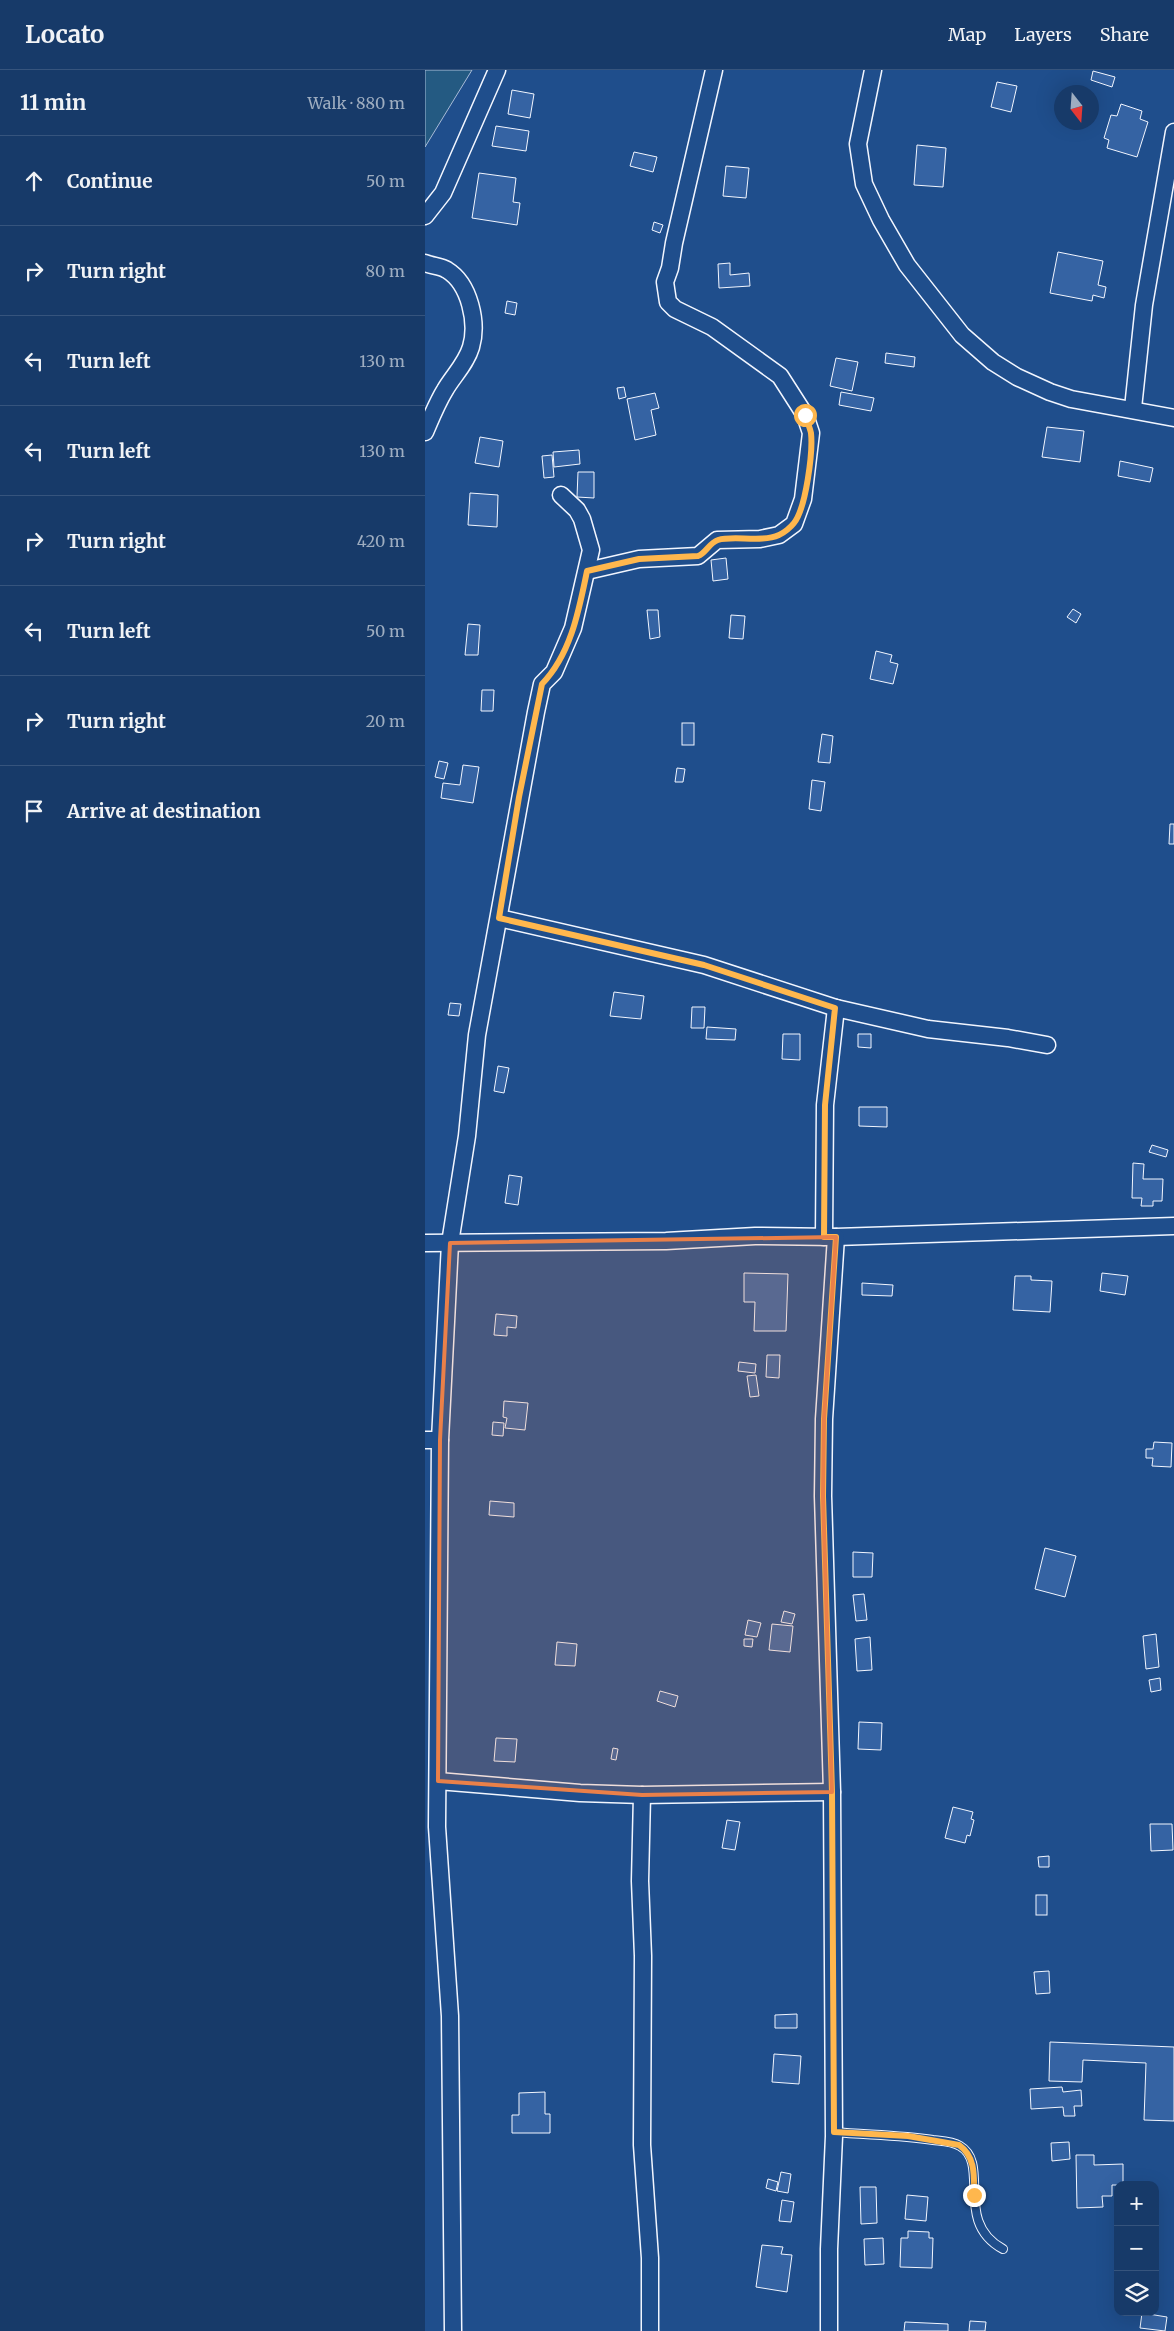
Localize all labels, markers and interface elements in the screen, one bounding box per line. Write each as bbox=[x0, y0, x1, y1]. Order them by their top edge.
text: Locato bbox=[25, 19, 104, 50]
text: Map bbox=[948, 23, 986, 46]
text: Layers bbox=[1014, 23, 1072, 46]
text: Share bbox=[1100, 23, 1149, 46]
north arrow bbox=[1054, 85, 1099, 130]
text: 11 min bbox=[20, 89, 86, 116]
text: Walk · 880 m bbox=[308, 93, 405, 113]
icon: ahead bbox=[20, 167, 48, 195]
text: Continue bbox=[67, 169, 153, 193]
text: 50 m bbox=[366, 171, 405, 191]
icon: right bbox=[20, 257, 48, 285]
text: Turn right bbox=[67, 259, 166, 283]
text: 80 m bbox=[366, 261, 405, 281]
icon: left bbox=[20, 347, 48, 375]
text: Turn left bbox=[67, 349, 151, 373]
text: 130 m bbox=[359, 351, 405, 371]
route start bbox=[794, 404, 817, 427]
icon: left bbox=[20, 437, 48, 465]
text: Turn left bbox=[67, 439, 151, 463]
text: 130 m bbox=[359, 441, 405, 461]
icon: right bbox=[20, 527, 48, 555]
text: Turn right bbox=[67, 529, 166, 553]
text: 420 m bbox=[357, 531, 405, 551]
icon: left bbox=[20, 617, 48, 645]
text: Turn left bbox=[67, 619, 151, 643]
text: 50 m bbox=[366, 621, 405, 641]
icon: right bbox=[20, 707, 48, 735]
text: Turn right bbox=[67, 709, 166, 733]
text: 20 m bbox=[366, 711, 405, 731]
icon: arrive bbox=[20, 797, 48, 825]
text: Arrive at destination bbox=[67, 799, 261, 823]
map controls bbox=[1114, 2181, 1159, 2316]
button: + bbox=[1114, 2181, 1159, 2226]
route end bbox=[963, 2184, 986, 2207]
button: − bbox=[1114, 2226, 1159, 2271]
button: layers bbox=[1114, 2271, 1159, 2316]

